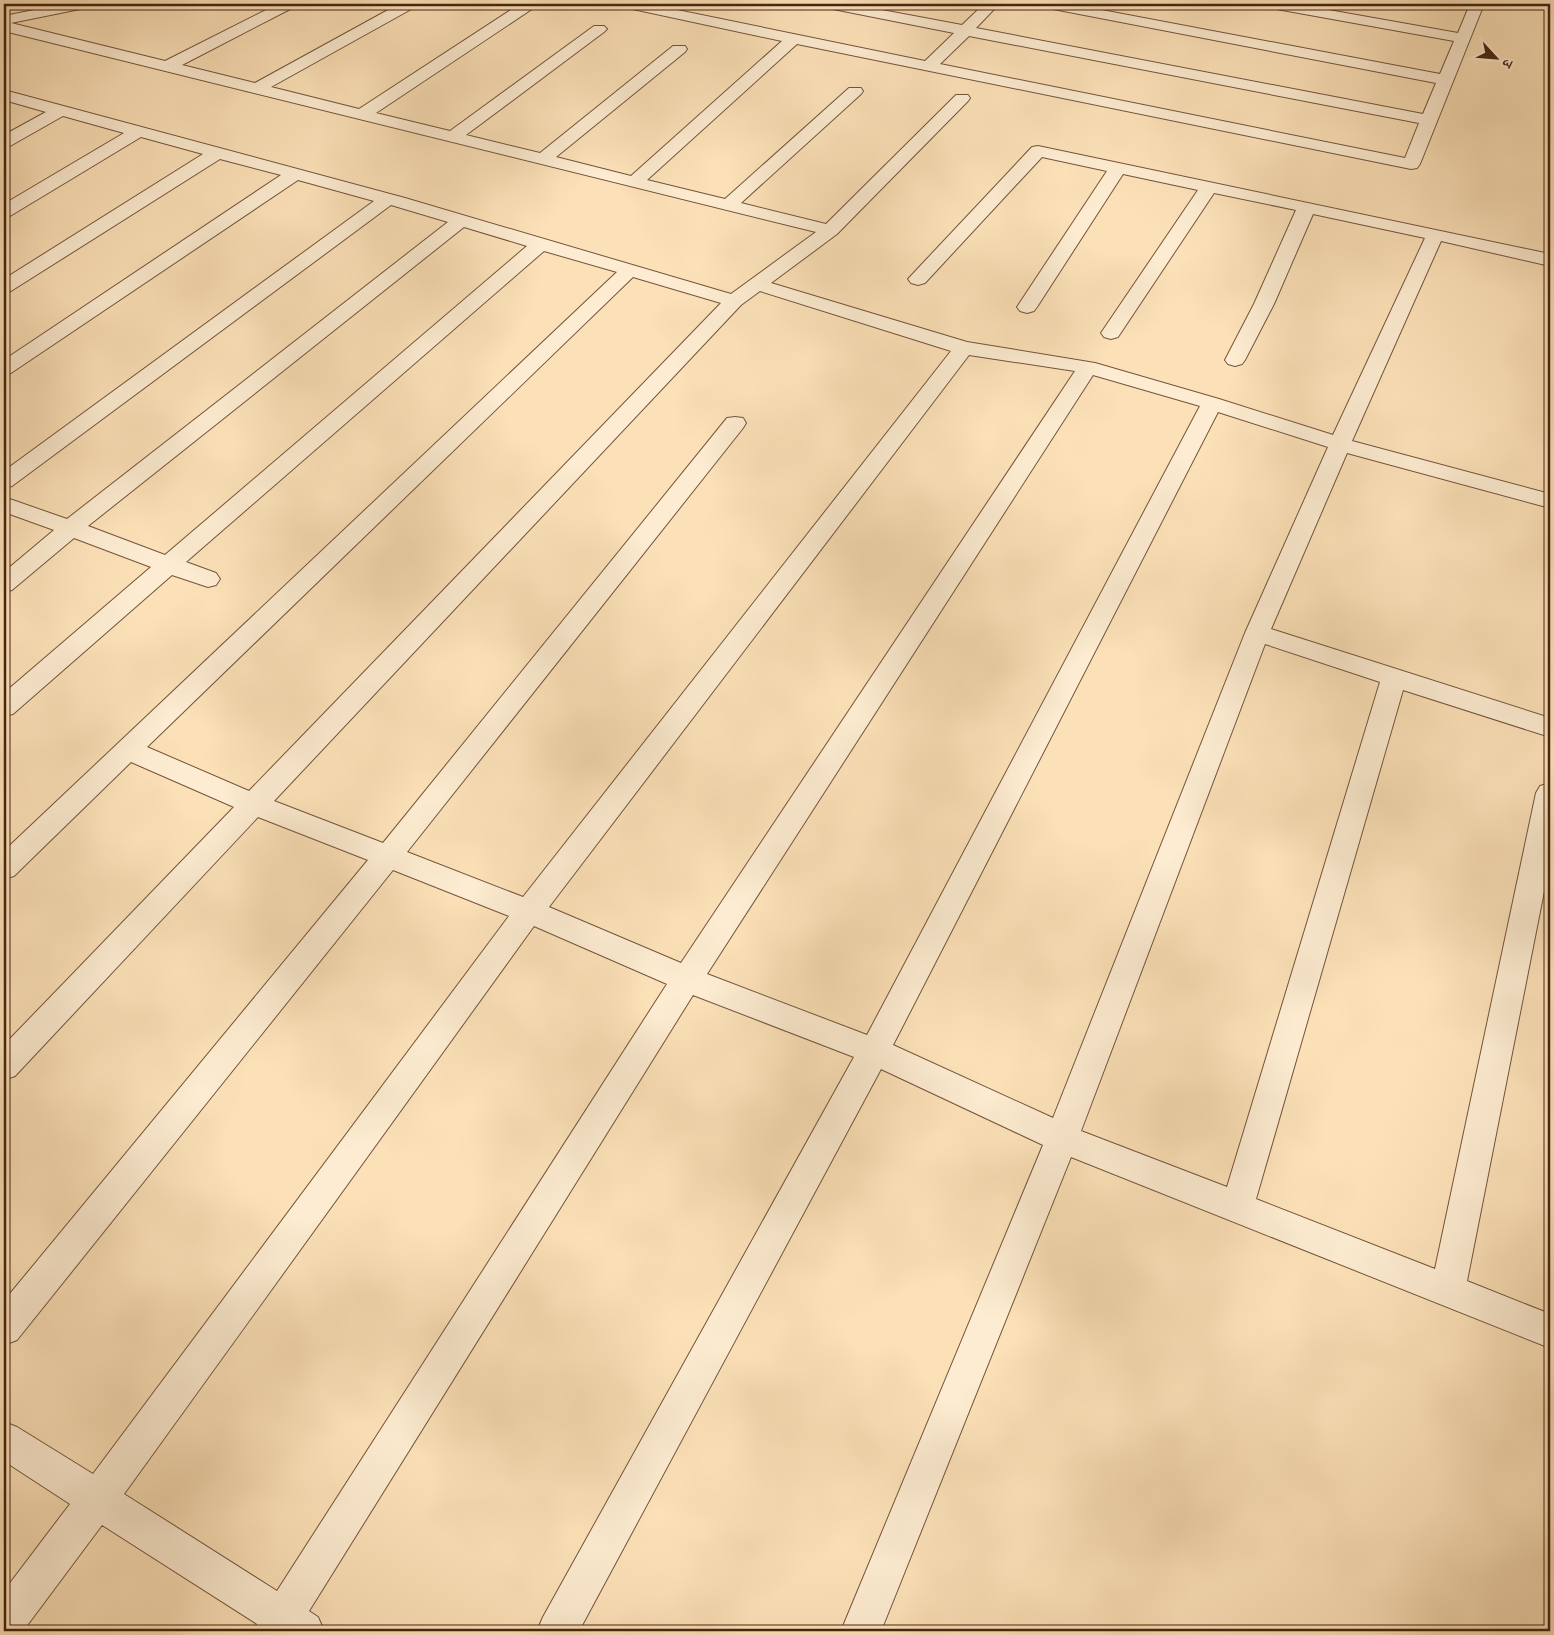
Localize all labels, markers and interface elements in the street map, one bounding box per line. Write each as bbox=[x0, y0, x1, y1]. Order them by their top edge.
north arrow bbox=[1472, 32, 1522, 82]
text: उ bbox=[1498, 56, 1517, 71]

